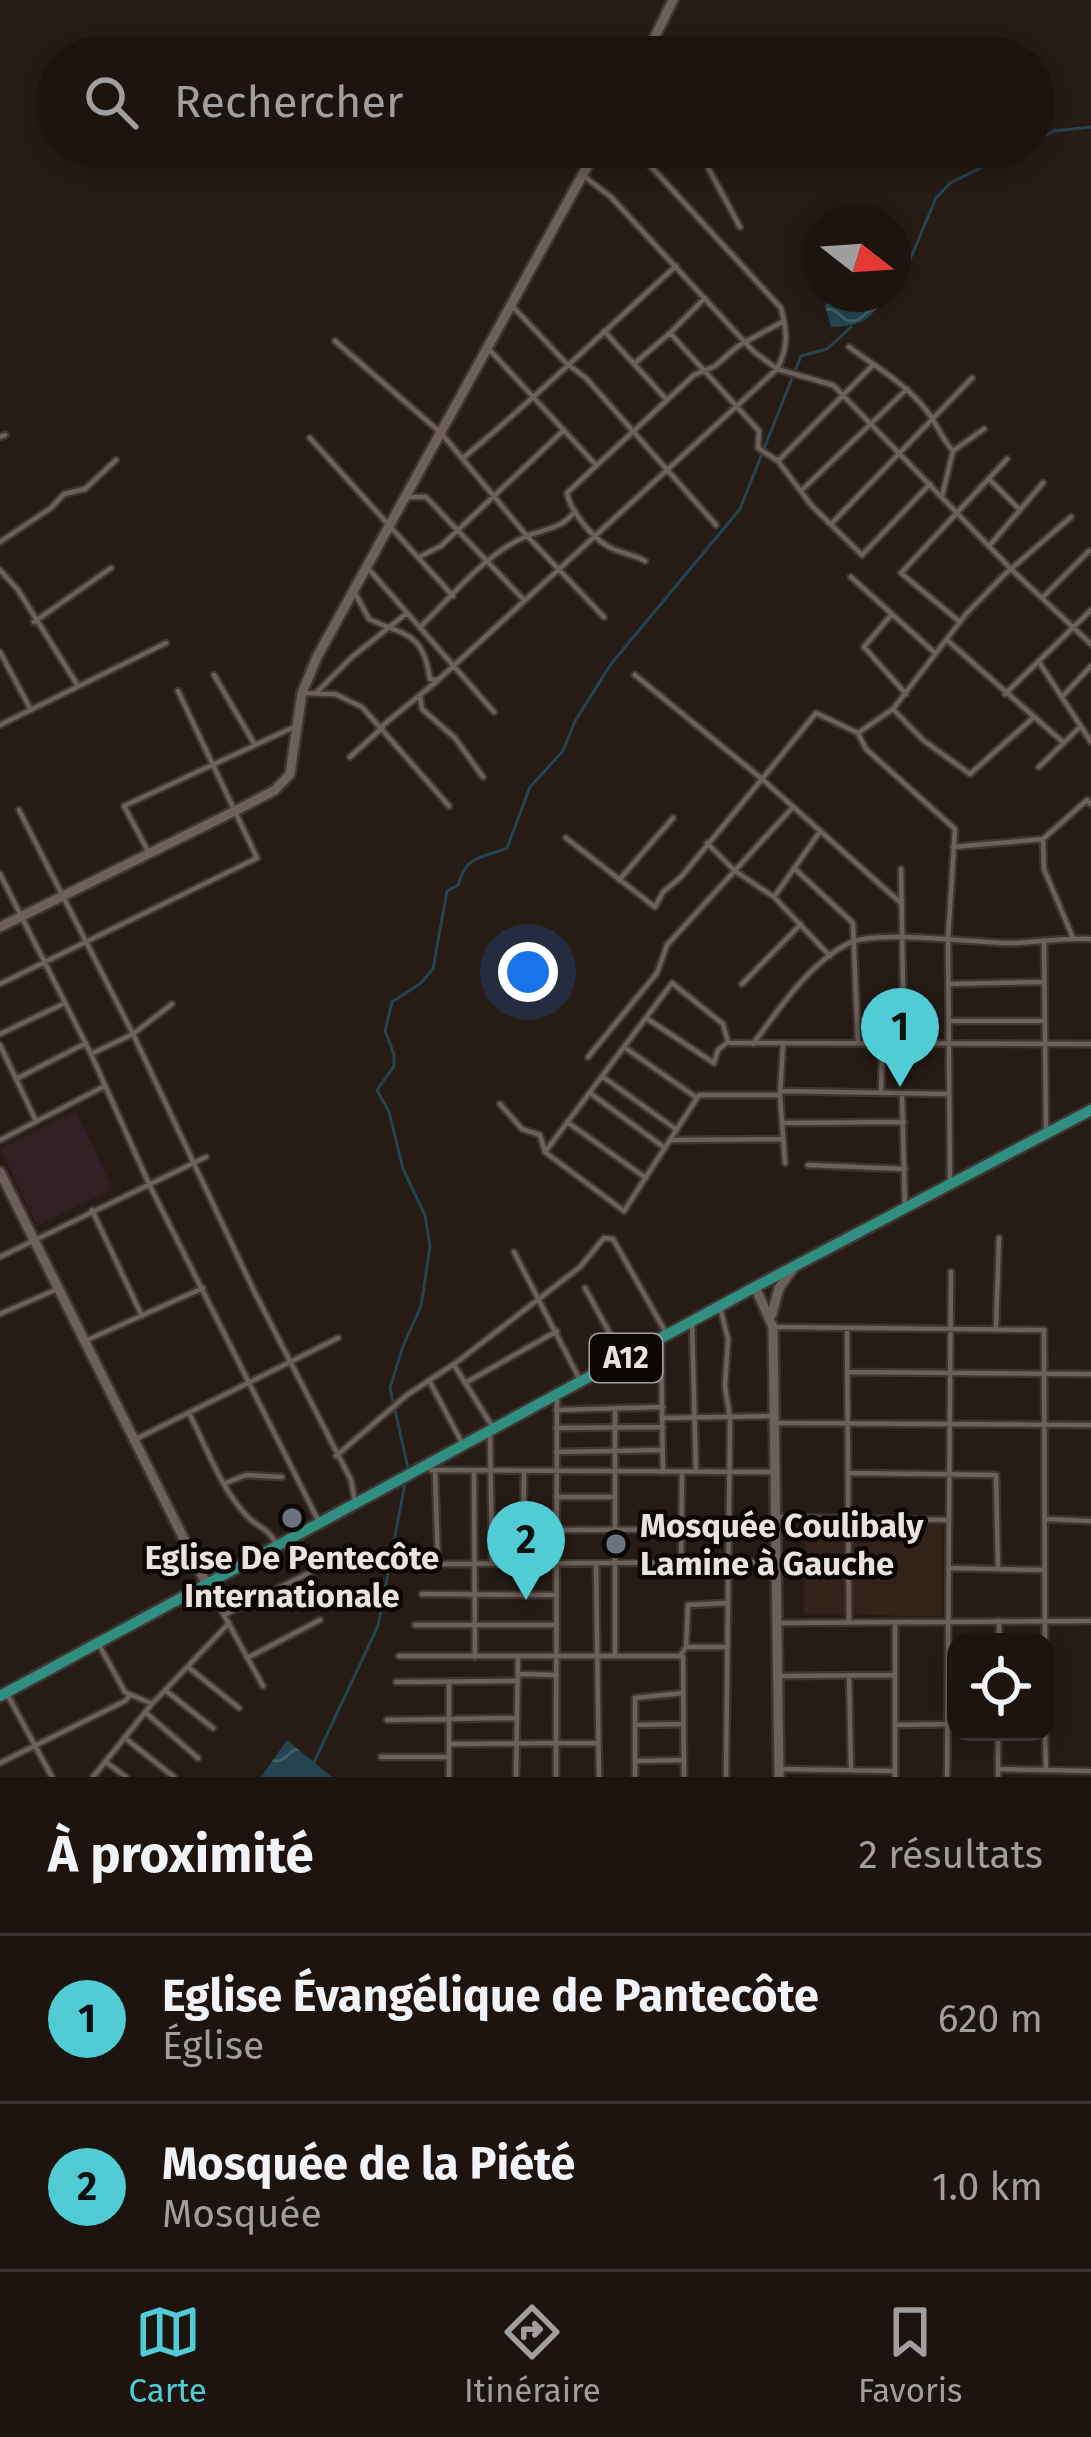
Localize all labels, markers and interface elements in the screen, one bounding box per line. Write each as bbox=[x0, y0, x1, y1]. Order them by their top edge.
search box bbox=[36, 36, 1055, 168]
icon: search bbox=[78, 69, 144, 135]
text: Rechercher bbox=[174, 75, 403, 129]
north arrow bbox=[803, 204, 911, 312]
your location bbox=[498, 942, 558, 1002]
pin: 1 bbox=[861, 988, 939, 1087]
road number: A12 bbox=[590, 1334, 662, 1382]
pin: 2 bbox=[487, 1501, 565, 1600]
marker: Eglise De Pentecôte Internationale bbox=[279, 1505, 305, 1531]
place label: Mosquée Coulibaly Lamine à Gauche bbox=[640, 1506, 924, 1584]
marker: Mosquée Coulibaly Lamine à Gauche bbox=[603, 1531, 629, 1557]
place label: Eglise De Pentecôte Internationale bbox=[145, 1538, 439, 1616]
map controls bbox=[947, 1633, 1055, 1741]
button: locate bbox=[947, 1633, 1055, 1741]
text: À proximité bbox=[48, 1824, 314, 1886]
text: 2 résultats bbox=[859, 1832, 1043, 1878]
text: Eglise Évangélique de Pantecôte bbox=[162, 1969, 819, 2023]
text: 1 bbox=[78, 1996, 96, 2042]
text: 620 m bbox=[938, 1996, 1043, 2042]
text: Église bbox=[162, 2023, 264, 2069]
text: Mosquée de la Piété bbox=[162, 2137, 575, 2191]
text: 2 bbox=[77, 2164, 97, 2210]
text: 1.0 km bbox=[932, 2164, 1043, 2210]
text: Mosquée bbox=[162, 2191, 322, 2237]
tab: Carte bbox=[129, 2299, 207, 2411]
tab: Itinéraire bbox=[464, 2299, 601, 2411]
tab: Favoris bbox=[858, 2299, 962, 2411]

